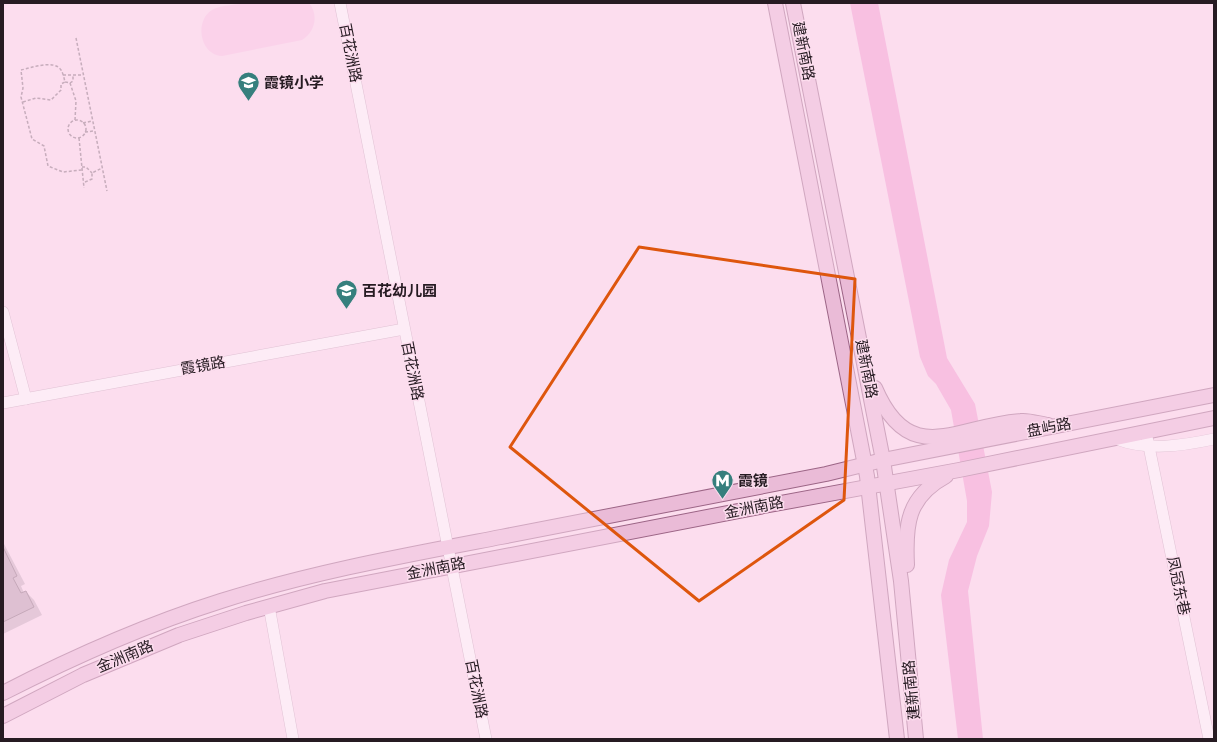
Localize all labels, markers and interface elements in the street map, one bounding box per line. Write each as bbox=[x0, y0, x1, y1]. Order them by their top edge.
street label: 建新南路 bbox=[786, 19, 820, 83]
street label: 百花洲路 bbox=[333, 21, 367, 85]
school or university icon: 霞镜小学 bbox=[235, 70, 261, 103]
place label: 霞镜小学 bbox=[264, 72, 324, 95]
school or university icon: 百花幼儿园 bbox=[334, 278, 360, 311]
place label: 百花幼儿园 bbox=[362, 280, 437, 303]
street label: 建新南路 bbox=[849, 337, 883, 401]
street label: 百花洲路 bbox=[395, 339, 429, 403]
street label: 霞镜路 bbox=[179, 351, 227, 381]
street label: 盘屿路 bbox=[1025, 412, 1073, 444]
metro station icon: 霞镜 bbox=[709, 468, 735, 501]
place label: 霞镜 bbox=[738, 470, 768, 493]
street label: 金洲南路 bbox=[722, 491, 786, 525]
street label: 金洲南路 bbox=[404, 552, 468, 586]
street label: 凤冠东巷 bbox=[1161, 554, 1195, 618]
street label: 金洲南路 bbox=[93, 635, 157, 679]
street label: 百花洲路 bbox=[459, 657, 493, 721]
street label: 建新南路 bbox=[897, 659, 927, 721]

